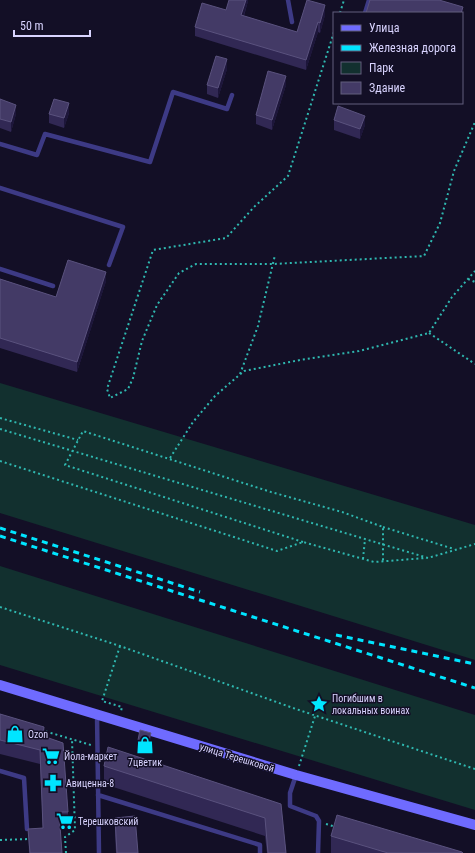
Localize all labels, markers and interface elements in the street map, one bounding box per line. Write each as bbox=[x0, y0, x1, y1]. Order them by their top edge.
scale bar bbox=[14, 12, 90, 38]
legend bbox=[333, 12, 463, 104]
text: 50 m bbox=[20, 19, 44, 33]
text: Улица bbox=[369, 21, 400, 35]
text: Железная дорога bbox=[369, 41, 456, 55]
text: Парк bbox=[369, 61, 394, 75]
text: Здание bbox=[369, 81, 406, 95]
place label: Погибшим в локальных воинах bbox=[332, 693, 410, 716]
place icon: Погибшим в локальных воинах bbox=[309, 694, 329, 714]
shop icon: Ozon bbox=[5, 724, 25, 744]
place label: Ozon bbox=[28, 729, 48, 740]
shop icon: 7цветик bbox=[135, 735, 155, 755]
street label: улица Терешковой bbox=[198, 741, 275, 774]
supermarket icon: Йола-маркет bbox=[41, 746, 61, 766]
place label: Йола-маркет bbox=[64, 750, 117, 762]
place label: 7цветик bbox=[128, 757, 162, 768]
pharmacy icon: Авиценна-8 bbox=[43, 773, 63, 793]
place label: Авиценна-8 bbox=[66, 778, 114, 789]
supermarket icon: Терешковский bbox=[55, 811, 75, 831]
place label: Терешковский bbox=[78, 816, 138, 827]

